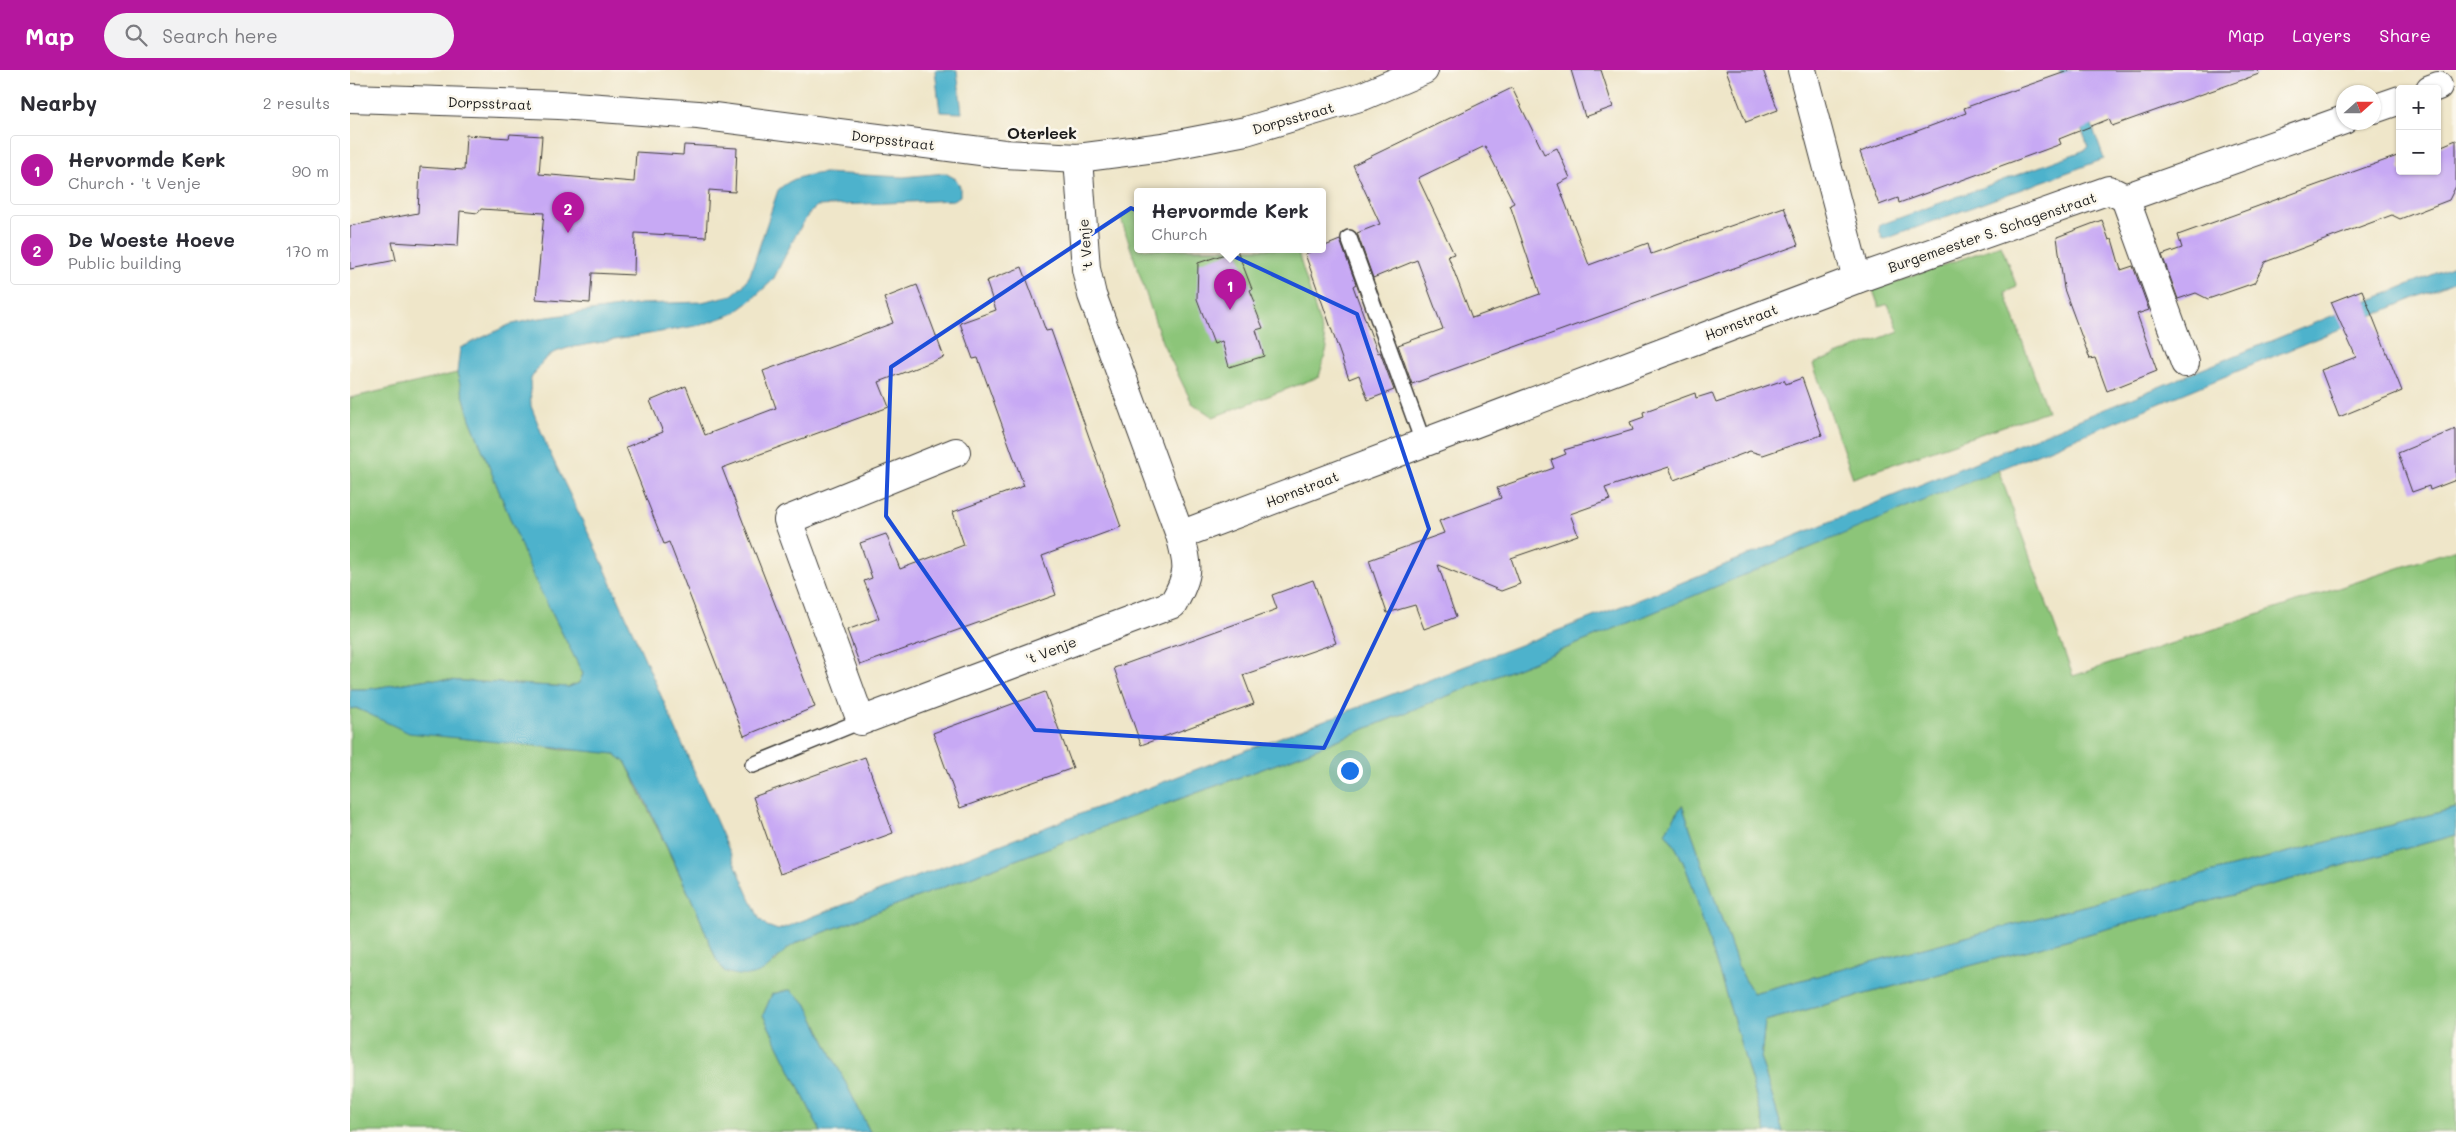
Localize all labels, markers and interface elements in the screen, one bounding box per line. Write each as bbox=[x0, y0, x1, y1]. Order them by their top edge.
search box bbox=[104, 13, 454, 58]
text: Map bbox=[25, 20, 74, 51]
icon: search bbox=[122, 21, 150, 49]
text: Search here bbox=[162, 23, 278, 48]
text: Map bbox=[2228, 23, 2264, 47]
text: Layers bbox=[2292, 23, 2351, 47]
text: Share bbox=[2379, 23, 2431, 47]
north arrow bbox=[2336, 85, 2381, 130]
map controls bbox=[2396, 85, 2441, 175]
button: + bbox=[2396, 85, 2441, 130]
text: Nearby bbox=[20, 89, 97, 116]
text: 2 results bbox=[263, 92, 330, 113]
street label: Dorpsstraat bbox=[448, 92, 532, 114]
street label: Dorpsstraat bbox=[1250, 97, 1336, 139]
district label: Oterleek bbox=[1007, 122, 1077, 143]
street label: Dorpsstraat bbox=[850, 125, 936, 155]
button: − bbox=[2396, 130, 2441, 175]
text: Hervormde Kerk bbox=[68, 147, 226, 172]
text: 1 bbox=[33, 160, 41, 181]
text: 90 m bbox=[292, 160, 329, 181]
text: Church · 't Venje bbox=[68, 172, 201, 193]
street label: Burgemeester S. Schagenstraat bbox=[1885, 187, 2099, 277]
popup bbox=[1134, 188, 1326, 253]
pin: 2 bbox=[552, 192, 584, 233]
text: Hervormde Kerk bbox=[1151, 198, 1309, 223]
street label: 't Venje bbox=[1073, 218, 1097, 272]
text: Church bbox=[1151, 223, 1207, 244]
text: De Woeste Hoeve bbox=[68, 227, 235, 252]
text: 2 bbox=[33, 240, 41, 261]
text: 170 m bbox=[285, 240, 329, 261]
text: Public building bbox=[68, 252, 181, 273]
pin: 1 bbox=[1214, 269, 1246, 310]
street label: Hornstraat bbox=[1702, 299, 1780, 345]
street label: Hornstraat bbox=[1263, 466, 1341, 512]
street label: 't Venje bbox=[1023, 632, 1079, 668]
your location bbox=[1337, 758, 1363, 784]

